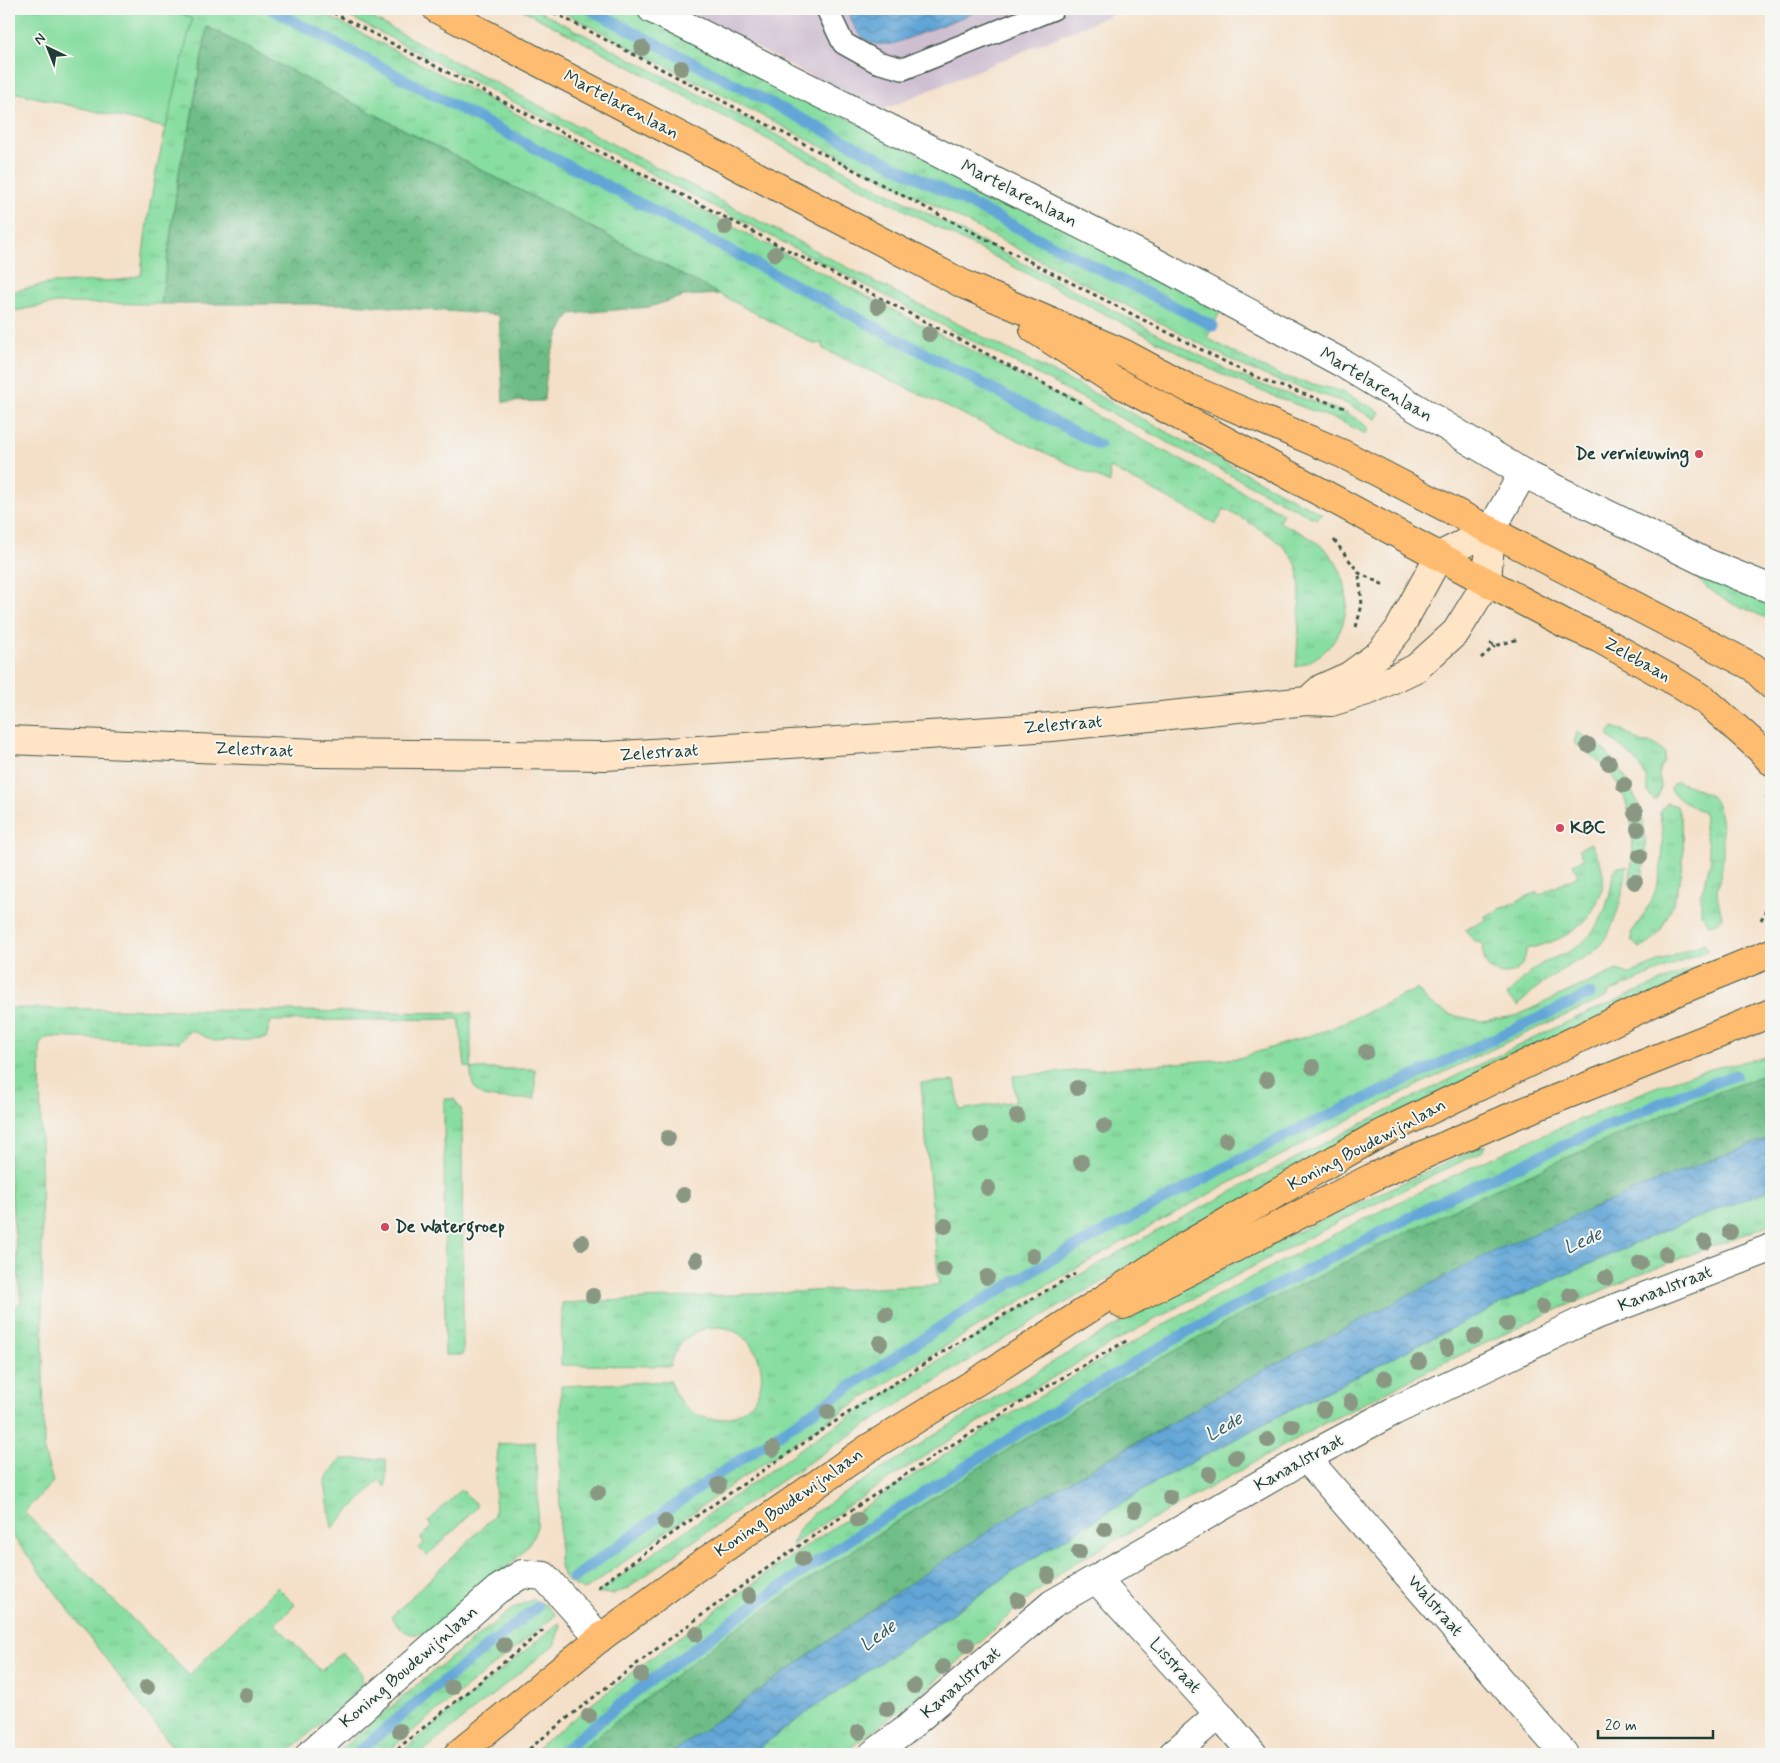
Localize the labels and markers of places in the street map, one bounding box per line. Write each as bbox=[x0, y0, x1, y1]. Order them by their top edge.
place label: De vernieuwing bbox=[1575, 442, 1689, 468]
marker: De vernieuwing bbox=[1693, 448, 1705, 460]
place label: KBC bbox=[1570, 816, 1606, 840]
marker: KBC bbox=[1554, 822, 1566, 834]
place label: De Watergroep bbox=[395, 1215, 505, 1241]
marker: De Watergroep bbox=[379, 1221, 391, 1233]

